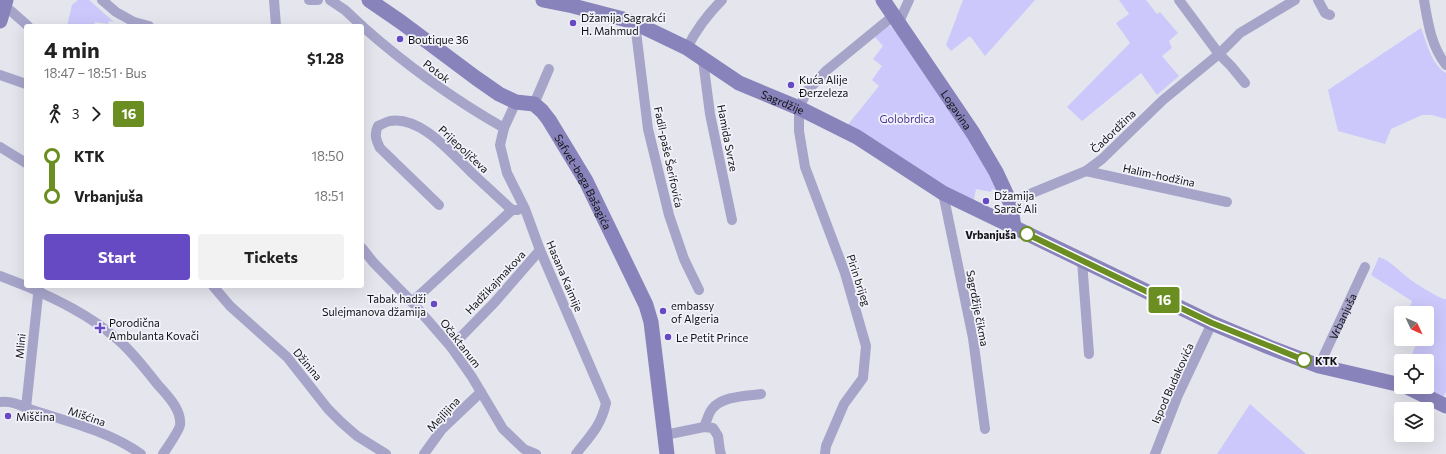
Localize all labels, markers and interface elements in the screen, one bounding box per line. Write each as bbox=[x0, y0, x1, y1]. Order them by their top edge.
place label: Džamija Sagrakći H. Mahmud bbox=[581, 11, 666, 37]
marker: Džamija Sagrakći H. Mahmud bbox=[568, 18, 578, 28]
place label: Boutique 36 bbox=[408, 33, 469, 46]
marker: Boutique 36 bbox=[395, 34, 405, 44]
text: 4 min bbox=[44, 36, 100, 63]
text: $1.28 bbox=[307, 49, 344, 67]
street label: Potok bbox=[421, 57, 453, 85]
text: 18:47 – 18:51 · Bus bbox=[44, 65, 147, 81]
place label: Kuća Alije Đerzeleza bbox=[798, 73, 848, 99]
marker: Kuća Alije Đerzeleza bbox=[786, 80, 796, 90]
street label: Sagrdžije bbox=[759, 87, 807, 116]
street label: Logavina bbox=[939, 87, 975, 132]
icon: walk bbox=[44, 103, 66, 125]
icon: forward bbox=[85, 103, 107, 125]
street label: Hamida Svrze bbox=[715, 103, 741, 173]
text: 16 bbox=[121, 105, 136, 122]
street label: Fadil-paše Šerifovića bbox=[652, 105, 687, 209]
text: 3 bbox=[72, 106, 79, 122]
street label: Čadordžina bbox=[1087, 106, 1138, 156]
park label: Golobrdica bbox=[879, 112, 935, 125]
street label: Prijepoljčeva bbox=[436, 122, 492, 176]
street label: Safvet-bega Bašagića bbox=[552, 131, 615, 231]
text: KTK bbox=[74, 147, 105, 165]
text: 18:50 bbox=[312, 148, 344, 164]
street label: Halim-hodžina bbox=[1122, 161, 1196, 189]
text: Vrbanjuša bbox=[74, 187, 143, 205]
text: 18:51 bbox=[314, 188, 344, 204]
place label: Džamija Sarač Ali bbox=[994, 189, 1037, 215]
marker: Džamija Sarač Ali bbox=[981, 196, 991, 206]
marker: Vrbanjuša bbox=[1019, 226, 1035, 242]
place label: Vrbanjuša bbox=[965, 228, 1016, 241]
button: Start bbox=[44, 234, 190, 280]
button: Tickets bbox=[198, 234, 344, 280]
street label: Hasana Kaimije bbox=[544, 239, 586, 314]
street label: Hadžikajmakova bbox=[462, 248, 528, 316]
street label: Pirin brijeg bbox=[845, 252, 873, 308]
street label: Sagrdžije čikma bbox=[964, 269, 992, 347]
line badge: 16 bbox=[1146, 287, 1182, 313]
text: 16 bbox=[1157, 291, 1171, 308]
street label: Vrbanjuša bbox=[1326, 291, 1359, 341]
place label: Tabak hadži Sulejmanova džamija bbox=[322, 292, 426, 318]
marker: Tabak hadži Sulejmanova džamija bbox=[429, 299, 439, 309]
place label: embassy of Algeria bbox=[671, 299, 719, 325]
marker: embassy of Algeria bbox=[658, 306, 668, 316]
north arrow bbox=[1394, 306, 1434, 346]
map controls bbox=[1394, 306, 1434, 442]
place label: Porodična Ambulanta Kovači bbox=[109, 316, 199, 342]
street label: Očaktanum bbox=[438, 316, 484, 370]
marker: Porodična Ambulanta Kovači bbox=[94, 322, 106, 334]
place label: Le Petit Prince bbox=[676, 331, 748, 344]
marker: Le Petit Prince bbox=[663, 332, 673, 342]
street label: Mlini bbox=[12, 333, 28, 359]
street label: Ispod Budakovića bbox=[1148, 341, 1196, 425]
street label: Džinina bbox=[291, 345, 325, 383]
marker: KTK bbox=[1296, 352, 1312, 368]
place label: KTK bbox=[1315, 354, 1338, 367]
button: locate bbox=[1394, 354, 1434, 394]
street label: Mejlijina bbox=[424, 394, 462, 434]
button: layers bbox=[1394, 402, 1434, 442]
street label: Mišćina bbox=[67, 404, 107, 428]
place label: Miščina bbox=[16, 410, 55, 423]
marker: Miščina bbox=[3, 411, 13, 421]

